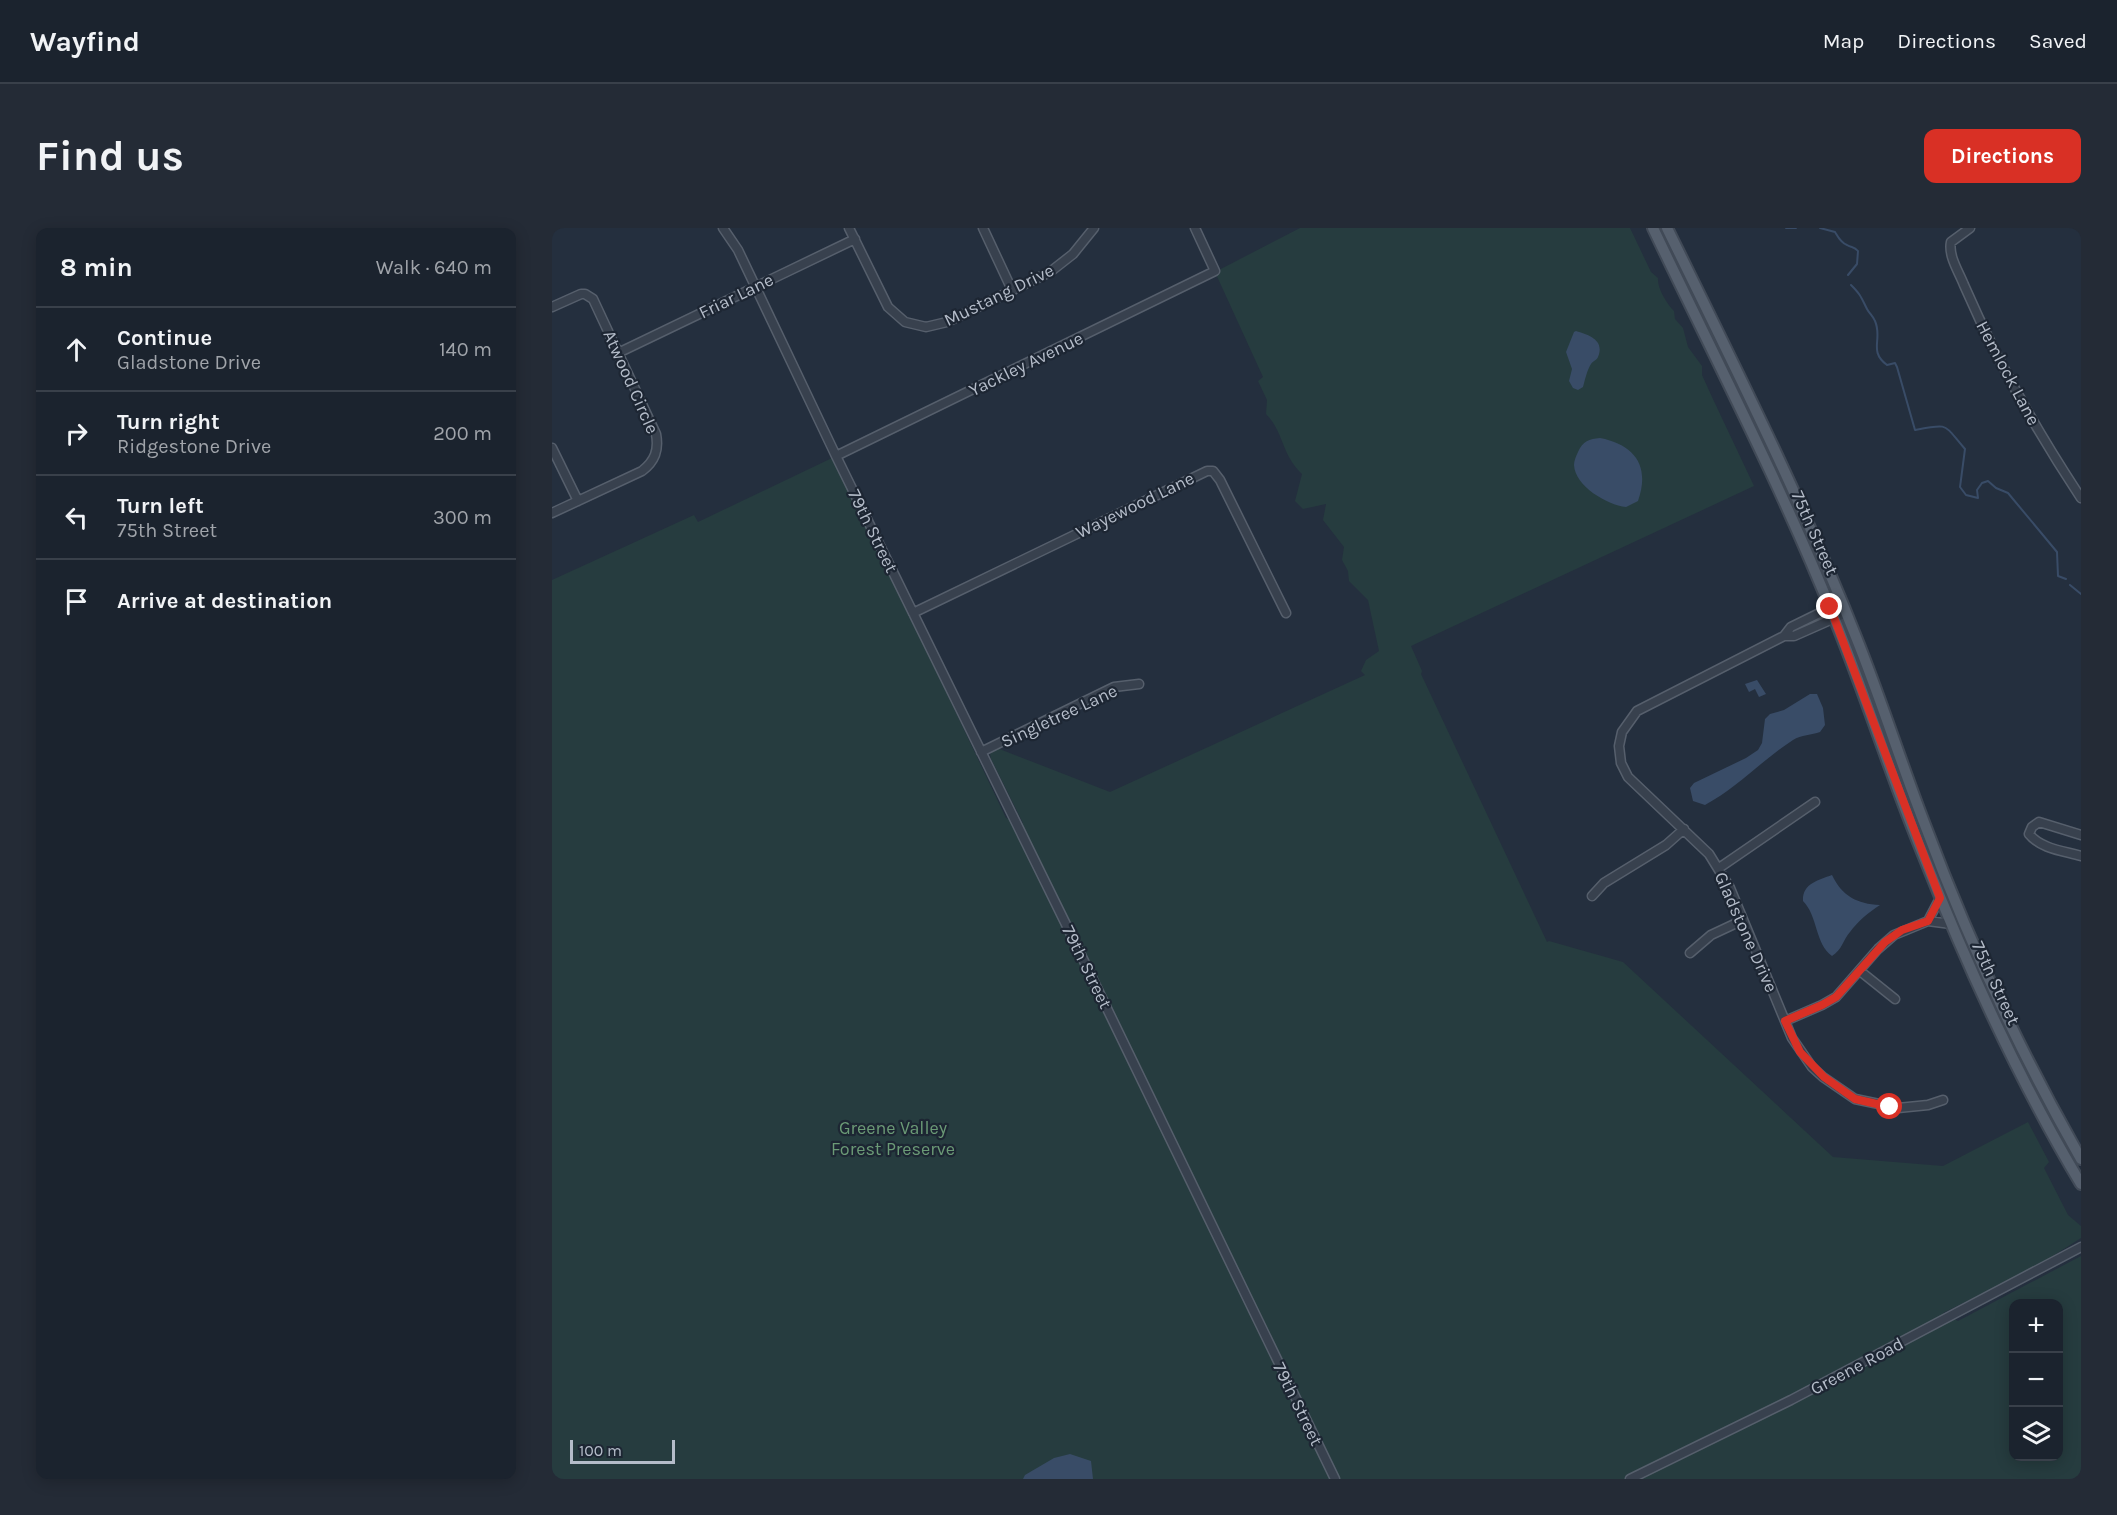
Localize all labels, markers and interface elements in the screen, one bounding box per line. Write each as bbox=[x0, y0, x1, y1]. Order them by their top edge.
text: Wayfind bbox=[30, 25, 140, 58]
text: Map bbox=[1823, 29, 1864, 53]
text: Directions bbox=[1897, 29, 1996, 53]
text: Saved bbox=[2029, 29, 2087, 53]
button: Directions bbox=[1924, 129, 2081, 183]
text: Find us bbox=[36, 131, 184, 181]
text: 8 min bbox=[60, 252, 133, 283]
text: Walk · 640 m bbox=[376, 256, 492, 279]
street label: Mustang Drive bbox=[940, 259, 1058, 331]
street label: Friar Lane bbox=[695, 268, 777, 324]
street label: Hemlock Lane bbox=[1971, 317, 2045, 429]
text: Continue bbox=[117, 325, 212, 351]
street label: Atwood Circle bbox=[598, 327, 664, 437]
street label: Yackley Avenue bbox=[965, 327, 1087, 401]
icon: ahead bbox=[60, 333, 93, 366]
text: 140 m bbox=[439, 338, 492, 361]
text: Gladstone Drive bbox=[117, 351, 261, 374]
text: Turn right bbox=[117, 409, 220, 435]
icon: right bbox=[60, 417, 93, 450]
text: 200 m bbox=[433, 422, 492, 445]
text: Ridgestone Drive bbox=[117, 435, 271, 458]
street label: Wayewood Lane bbox=[1072, 467, 1198, 543]
street label: 79th Street bbox=[843, 486, 903, 577]
street label: 75th Street bbox=[1787, 487, 1843, 579]
text: Turn left bbox=[117, 493, 204, 519]
icon: left bbox=[60, 501, 93, 534]
text: 300 m bbox=[433, 506, 492, 529]
text: 75th Street bbox=[117, 519, 217, 542]
icon: arrive bbox=[60, 585, 93, 618]
text: Arrive at destination bbox=[117, 588, 332, 614]
route end bbox=[1816, 593, 1842, 619]
street label: Singletree Lane bbox=[997, 679, 1121, 753]
street label: Gladstone Drive bbox=[1710, 868, 1782, 996]
street label: 79th Street bbox=[1057, 922, 1117, 1013]
street label: 75th Street bbox=[1967, 938, 2025, 1029]
route start bbox=[1876, 1093, 1902, 1119]
park label: Greene Valley Forest Preserve bbox=[831, 1117, 955, 1160]
map controls bbox=[2009, 1299, 2063, 1461]
button: + bbox=[2009, 1299, 2063, 1353]
street label: Greene Road bbox=[1807, 1332, 1907, 1400]
button: − bbox=[2009, 1353, 2063, 1407]
street label: 79th Street bbox=[1268, 1359, 1328, 1450]
button: layers bbox=[2009, 1407, 2063, 1461]
scale bar bbox=[570, 1437, 675, 1464]
text: 100 m bbox=[579, 1441, 622, 1460]

